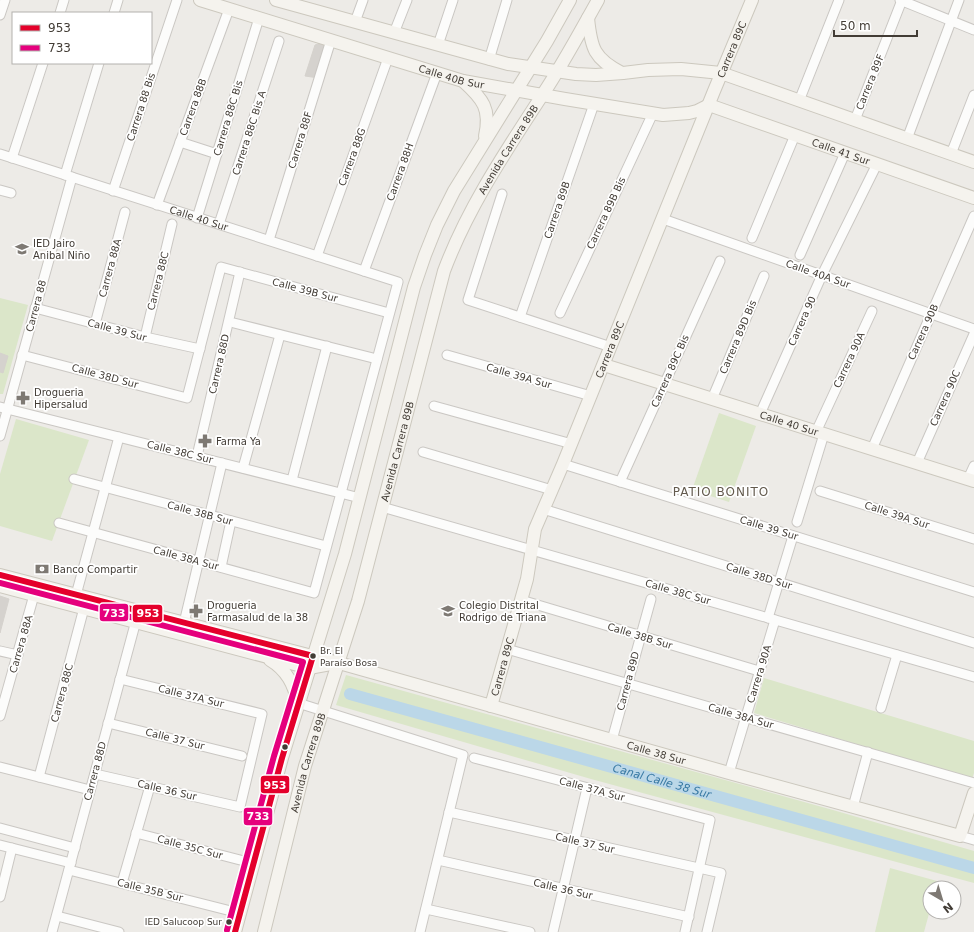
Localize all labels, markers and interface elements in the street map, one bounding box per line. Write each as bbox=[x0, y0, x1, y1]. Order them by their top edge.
legend bbox=[12, 12, 152, 64]
scale bar bbox=[834, 12, 917, 38]
street label: Carrera 89C bbox=[715, 19, 748, 79]
text: 50 m bbox=[840, 19, 871, 33]
text: 953 bbox=[48, 21, 71, 35]
text: 733 bbox=[48, 41, 71, 55]
street label: Carrera 89F bbox=[854, 52, 886, 111]
street label: Calle 40B Sur bbox=[417, 62, 486, 90]
street label: Carrera 88 Bis bbox=[125, 71, 157, 143]
street label: Carrera 88B bbox=[178, 77, 208, 137]
street label: Carrera 88C Bis bbox=[211, 79, 245, 157]
street label: Carrera 88C Bis A bbox=[230, 89, 268, 177]
street label: Avenida Carrera 89B bbox=[476, 103, 540, 196]
street label: Carrera 88F bbox=[286, 110, 314, 170]
street label: Carrera 88G bbox=[336, 126, 368, 188]
street label: Calle 41 Sur bbox=[811, 136, 872, 167]
street label: Carrera 88H bbox=[384, 142, 416, 202]
street label: Carrera 89B Bis bbox=[585, 175, 627, 251]
street label: Carrera 89B bbox=[542, 180, 572, 240]
street label: Calle 40 Sur bbox=[168, 203, 230, 233]
street label: Carrera 88A bbox=[97, 237, 123, 298]
place label: IED Jairo Anibal Niño bbox=[33, 238, 90, 261]
school or university icon: IED Jairo Anibal Niño bbox=[14, 241, 30, 257]
street label: Carrera 88C bbox=[145, 250, 171, 312]
street label: Calle 40A Sur bbox=[784, 258, 853, 290]
street label: Calle 39B Sur bbox=[271, 276, 340, 304]
street label: Carrera 88 bbox=[24, 279, 48, 333]
street label: Carrera 90 bbox=[786, 294, 818, 348]
street label: Carrera 89D Bis bbox=[718, 299, 758, 375]
street label: Carrera 90B bbox=[906, 302, 940, 362]
street label: Calle 39 Sur bbox=[86, 317, 149, 343]
street label: Carrera 89C bbox=[593, 319, 626, 379]
street label: Carrera 90A bbox=[831, 330, 867, 390]
street label: Carrera 88D bbox=[207, 333, 231, 395]
street label: Carrera 89C Bis bbox=[649, 333, 691, 409]
street label: Calle 39A Sur bbox=[485, 361, 554, 391]
street label: Calle 38D Sur bbox=[71, 362, 140, 390]
street label: Carrera 90C bbox=[928, 368, 962, 428]
place label: Drogueria Hipersalud bbox=[34, 387, 88, 410]
pharmacy icon: Drogueria Hipersalud bbox=[15, 390, 31, 406]
street label: Avenida Carrera 89B bbox=[379, 400, 415, 503]
street label: Calle 40 Sur bbox=[758, 409, 821, 438]
pharmacy icon: Farma Ya bbox=[197, 433, 213, 449]
place label: Farma Ya bbox=[216, 436, 261, 447]
street label: Calle 38C Sur bbox=[146, 438, 215, 466]
district label: PATIO BONITO bbox=[673, 485, 769, 499]
street label: Calle 38B Sur bbox=[166, 499, 235, 527]
street label: Calle 39A Sur bbox=[863, 499, 932, 531]
street label: Calle 39 Sur bbox=[738, 514, 800, 542]
street label: Calle 38A Sur bbox=[152, 544, 221, 572]
bank icon: Banco Compartir bbox=[34, 561, 50, 577]
street label: Calle 38D Sur bbox=[725, 561, 794, 592]
place label: Banco Compartir bbox=[53, 564, 138, 575]
street label: Calle 38C Sur bbox=[644, 577, 713, 607]
place label: Drogueria Farmasalud de la 38 bbox=[207, 600, 308, 623]
place label: Colegio Distrital Rodrigo de Triana bbox=[459, 600, 546, 623]
line badge: 733 bbox=[99, 603, 129, 622]
pharmacy icon: Drogueria Farmasalud de la 38 bbox=[188, 603, 204, 619]
school or university icon: Colegio Distrital Rodrigo de Triana bbox=[440, 603, 456, 619]
line badge: 953 bbox=[132, 604, 163, 623]
text: 733 bbox=[103, 607, 125, 620]
text: 953 bbox=[137, 607, 159, 620]
street label: Carrera 88A bbox=[7, 613, 35, 674]
street label: Calle 38B Sur bbox=[606, 621, 675, 651]
street label: Carrera 89C bbox=[489, 636, 516, 697]
street label: Carrera 90A bbox=[745, 644, 773, 704]
place label: Br. El Paraíso Bosa bbox=[320, 646, 377, 668]
street label: Carrera 89D bbox=[615, 650, 641, 712]
marker: Br. El Paraíso Bosa bbox=[308, 651, 318, 661]
street label: Carrera 88C bbox=[49, 662, 75, 724]
street label: Calle 37A Sur bbox=[157, 682, 226, 710]
street label: Calle 38A Sur bbox=[707, 701, 776, 731]
street label: Avenida Carrera 89B bbox=[288, 711, 327, 814]
street label: Calle 37 Sur bbox=[144, 726, 207, 752]
street label: Calle 38 Sur bbox=[626, 739, 688, 766]
street label: Carrera 88D bbox=[82, 740, 108, 802]
unlabelled marker bbox=[280, 742, 290, 752]
water label: Canal Calle 38 Sur bbox=[611, 761, 714, 801]
line badge: 953 bbox=[260, 775, 290, 794]
street label: Calle 37A Sur bbox=[558, 775, 627, 803]
street label: Calle 36 Sur bbox=[136, 778, 199, 802]
text: 953 bbox=[264, 779, 286, 792]
line badge: 733 bbox=[243, 807, 273, 826]
text: 733 bbox=[247, 810, 269, 823]
street label: Calle 37 Sur bbox=[554, 831, 617, 855]
street label: Calle 35C Sur bbox=[156, 833, 225, 861]
street label: Calle 35B Sur bbox=[116, 876, 185, 904]
street label: Calle 36 Sur bbox=[532, 877, 595, 901]
north arrow bbox=[922, 880, 962, 920]
text: N bbox=[940, 900, 955, 915]
place label: IED Salucoop Sur bbox=[145, 917, 222, 927]
marker: IED Salucoop Sur bbox=[224, 917, 234, 927]

